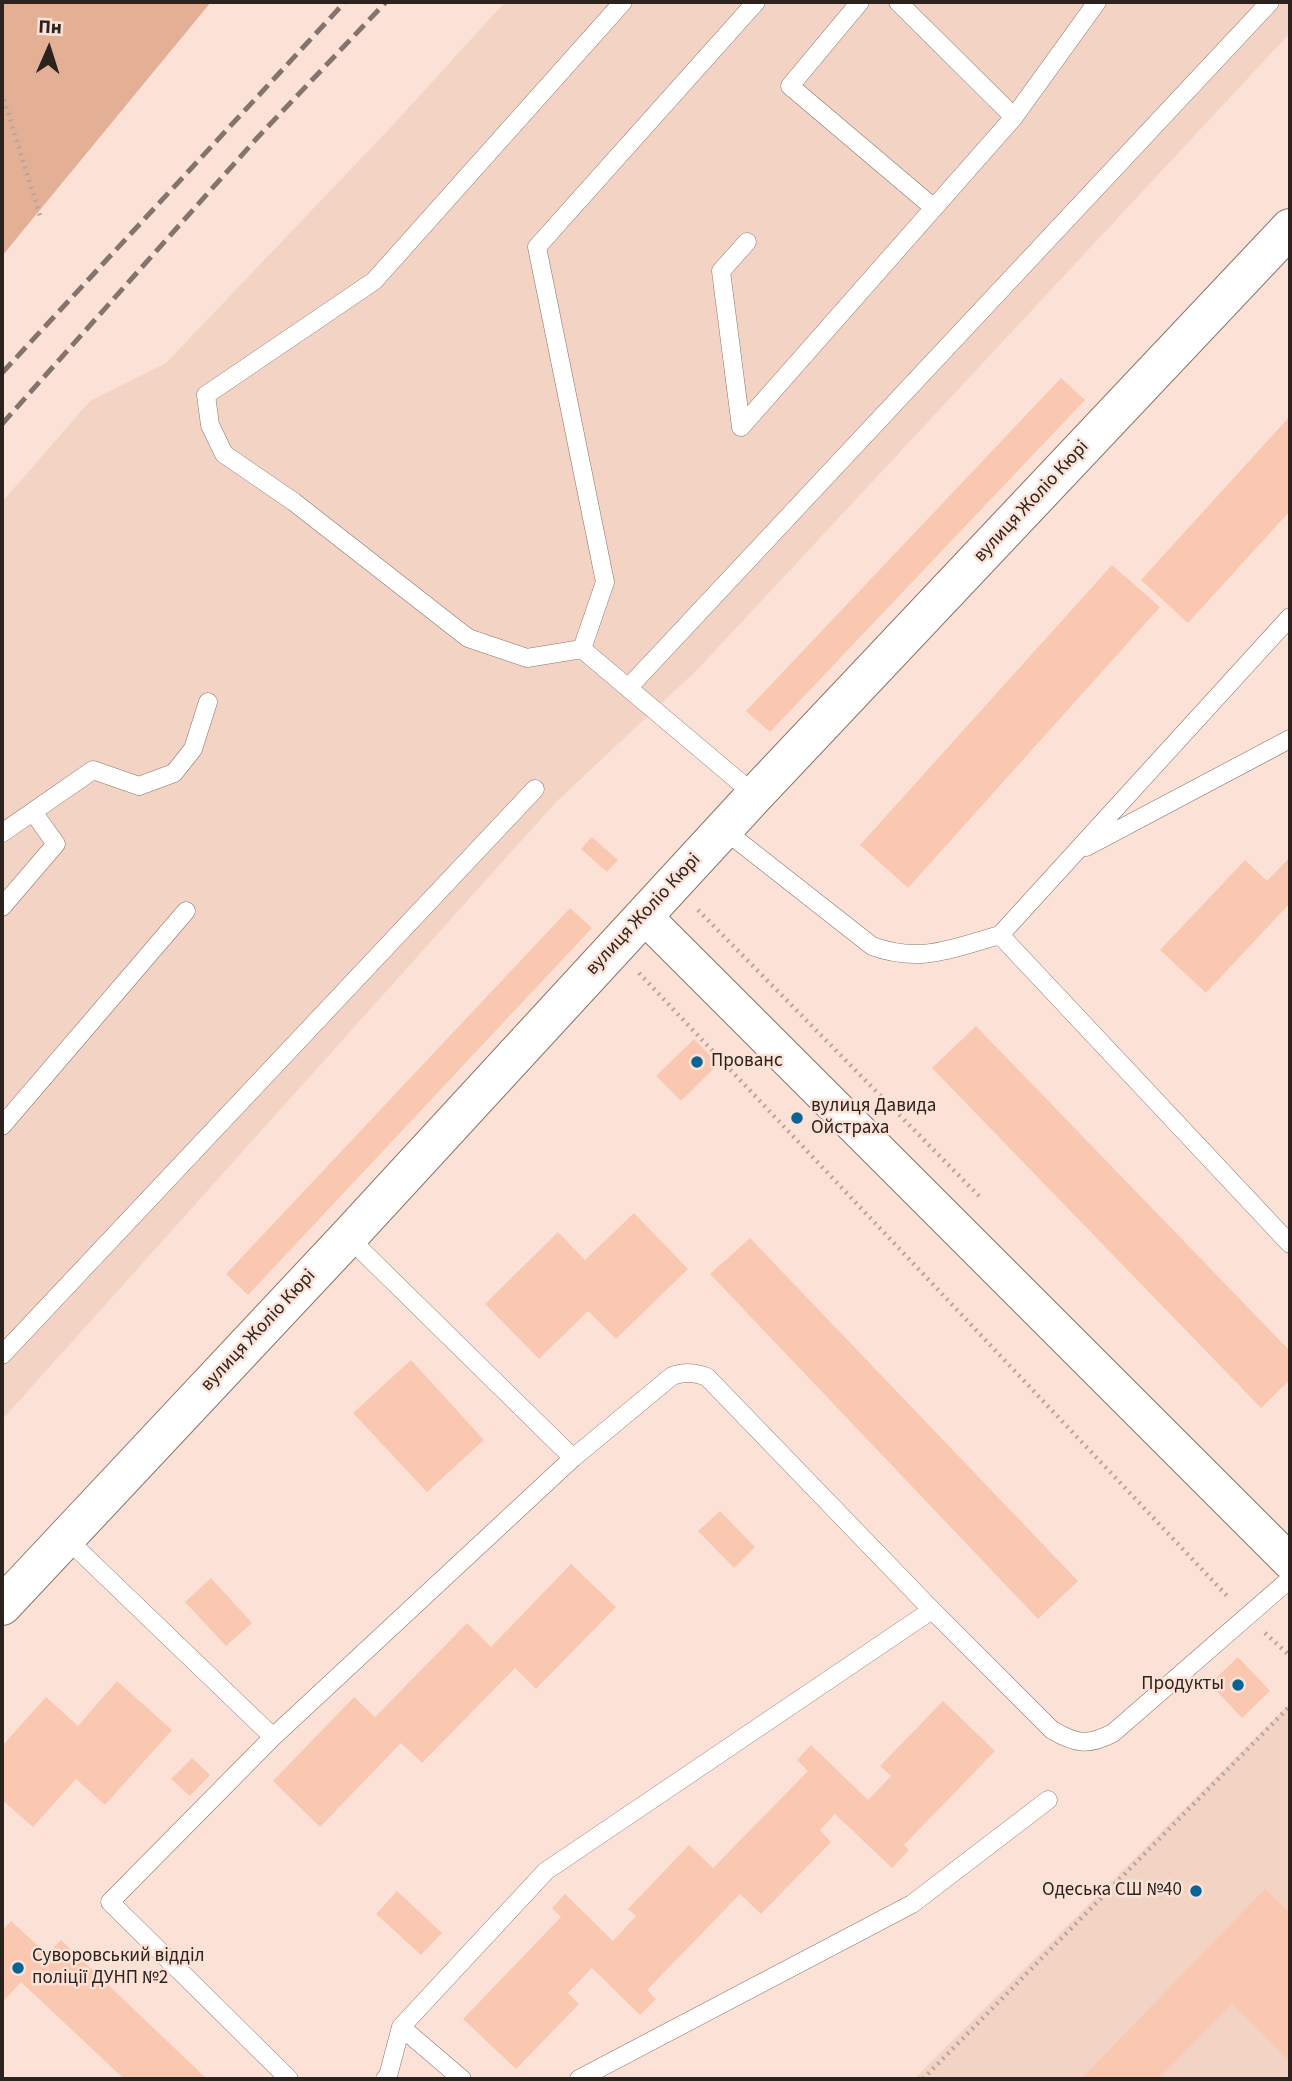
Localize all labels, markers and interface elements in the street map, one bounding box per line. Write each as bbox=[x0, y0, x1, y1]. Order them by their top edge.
text: Пн bbox=[38, 13, 63, 42]
north arrow bbox=[14, 14, 84, 84]
street label: вулиця Жоліо Кюрі bbox=[970, 436, 1094, 568]
street label: вулиця Жоліо Кюрі bbox=[582, 849, 706, 981]
place label: Прованс bbox=[711, 1051, 783, 1073]
marker: Прованс bbox=[689, 1054, 705, 1070]
place label: вулиця Давида Ойстраха bbox=[811, 1096, 936, 1140]
marker: вулиця Давида Ойстраха bbox=[789, 1110, 805, 1126]
street label: вулиця Жоліо Кюрі bbox=[197, 1265, 321, 1397]
place label: Продукты bbox=[1141, 1674, 1224, 1696]
marker: Продукты bbox=[1230, 1677, 1246, 1693]
place label: Одеська СШ №40 bbox=[1042, 1880, 1182, 1902]
marker: Одеська СШ №40 bbox=[1188, 1883, 1204, 1899]
place label: Суворовський відділ поліції ДУНП №2 bbox=[32, 1946, 205, 1990]
marker: Суворовський відділ поліції ДУНП №2 bbox=[10, 1960, 26, 1976]

